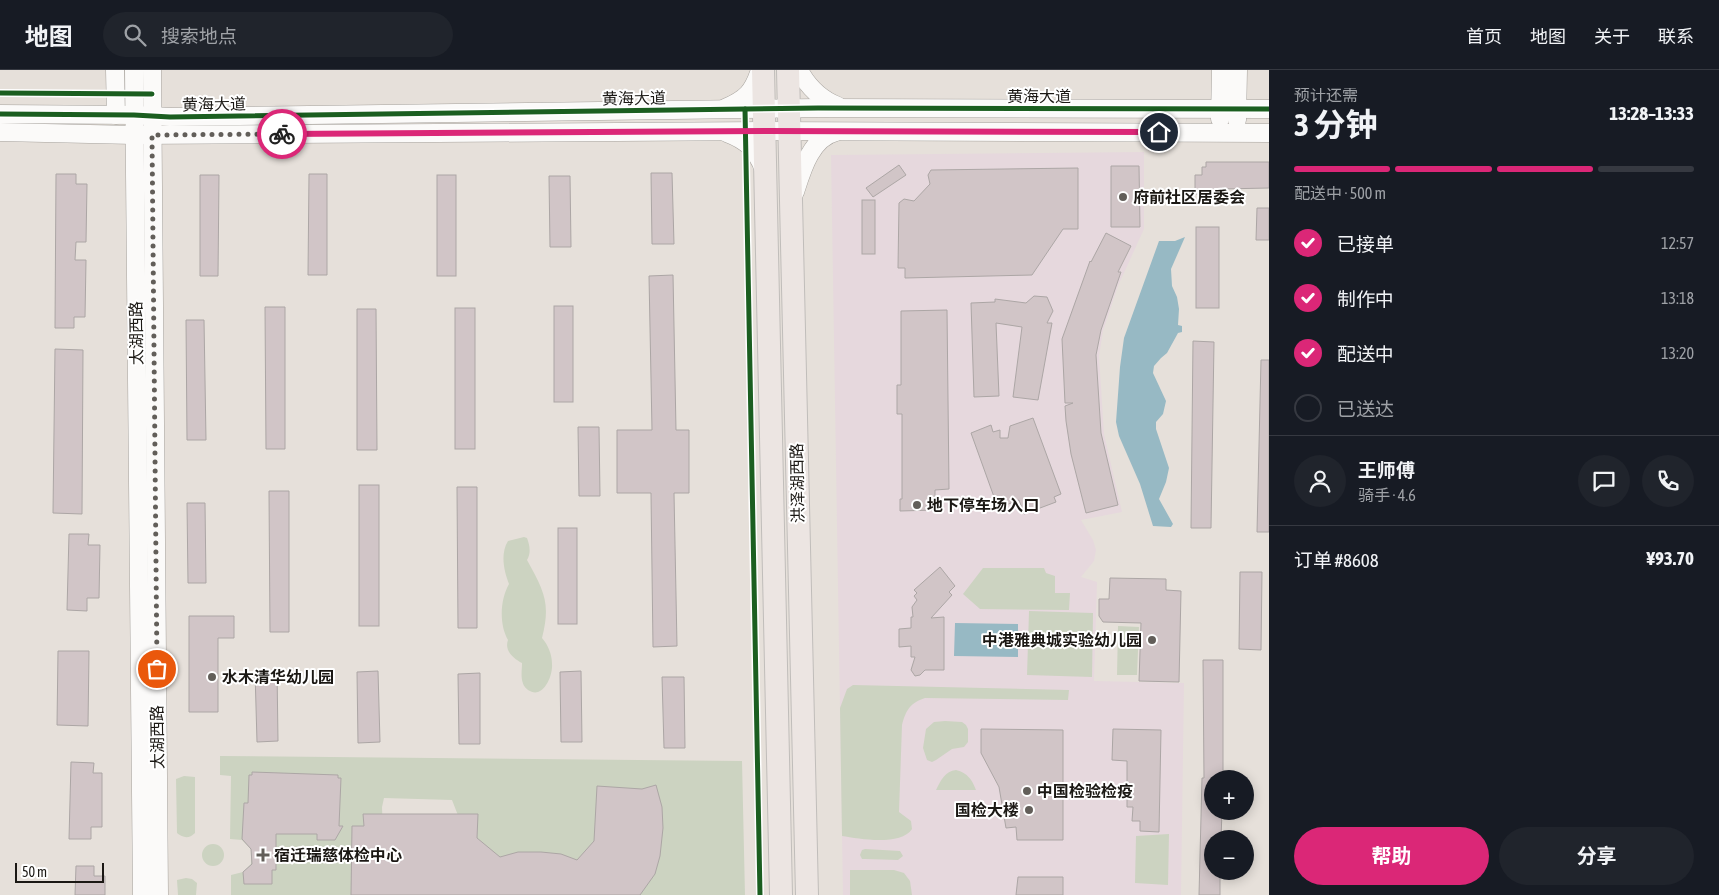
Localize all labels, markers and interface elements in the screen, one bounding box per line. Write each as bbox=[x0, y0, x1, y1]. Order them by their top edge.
search box bbox=[103, 12, 453, 57]
icon: search bbox=[121, 21, 149, 49]
text: 地图 bbox=[25, 23, 73, 50]
text: 搜索地点 bbox=[161, 25, 237, 47]
text: 首页 bbox=[1466, 26, 1502, 47]
text: 地图 bbox=[1530, 26, 1566, 47]
text: 关于 bbox=[1594, 26, 1630, 47]
text: 联系 bbox=[1658, 26, 1694, 47]
text: 预计还需 bbox=[1294, 86, 1358, 104]
street label: 黄海大道 bbox=[1007, 87, 1071, 105]
street label: 黄海大道 bbox=[602, 88, 666, 108]
street label: 黄海大道 bbox=[182, 94, 246, 114]
text: 13:28–13:33 bbox=[1609, 102, 1694, 124]
text: 3 分钟 bbox=[1294, 106, 1377, 143]
courier bbox=[257, 109, 307, 159]
pin bbox=[1138, 111, 1180, 153]
icon: home bbox=[1145, 118, 1173, 146]
icon: bike bbox=[268, 120, 296, 148]
text: 配送中 · 500 m bbox=[1294, 184, 1386, 202]
place label: 府前社区居委会 bbox=[1133, 188, 1245, 206]
marker: 府前社区居委会 bbox=[1117, 191, 1129, 203]
icon: check bbox=[1294, 229, 1322, 257]
text: 已接单 bbox=[1337, 233, 1394, 255]
text: 12:57 bbox=[1661, 234, 1694, 252]
icon: check bbox=[1294, 284, 1322, 312]
text: 制作中 bbox=[1337, 288, 1394, 310]
text: 13:18 bbox=[1661, 289, 1694, 307]
street label: 太湖西路 bbox=[126, 301, 146, 365]
icon: check bbox=[1294, 339, 1322, 367]
text: 配送中 bbox=[1337, 343, 1394, 365]
text: 13:20 bbox=[1661, 344, 1694, 362]
text: 已送达 bbox=[1337, 398, 1394, 420]
street label: 洪泽湖西路 bbox=[787, 443, 807, 523]
button: person bbox=[1294, 455, 1346, 507]
button: chat bbox=[1578, 455, 1630, 507]
button: phone bbox=[1642, 455, 1694, 507]
text: 王师傅 bbox=[1358, 459, 1415, 481]
text: 骑手 · 4.6 bbox=[1358, 486, 1416, 504]
place label: 地下停车场入口 bbox=[927, 496, 1039, 514]
marker: 地下停车场入口 bbox=[911, 499, 923, 511]
text: ¥93.70 bbox=[1646, 547, 1694, 569]
text: 订单 #8608 bbox=[1294, 549, 1379, 571]
place label: 中港雅典城实验幼儿园 bbox=[982, 631, 1142, 649]
marker: 中港雅典城实验幼儿园 bbox=[1146, 634, 1158, 646]
pin bbox=[136, 648, 178, 690]
icon: bag bbox=[143, 655, 171, 683]
place label: 水木清华幼儿园 bbox=[222, 668, 334, 686]
marker: 水木清华幼儿园 bbox=[206, 671, 218, 683]
street label: 太湖西路 bbox=[147, 705, 167, 769]
map controls bbox=[1204, 770, 1254, 880]
button: + bbox=[1204, 770, 1254, 820]
place label: 中国检验检疫 bbox=[1037, 782, 1133, 800]
marker: 中国检验检疫 bbox=[1021, 785, 1033, 797]
place label: 国检大楼 bbox=[955, 801, 1019, 819]
marker: 国检大楼 bbox=[1023, 804, 1035, 816]
button: 帮助 bbox=[1294, 827, 1489, 885]
button: 分享 bbox=[1499, 827, 1694, 885]
button: − bbox=[1204, 830, 1254, 880]
place label: 宿迁瑞慈体检中心 bbox=[274, 846, 402, 864]
marker: 宿迁瑞慈体检中心 bbox=[256, 848, 270, 862]
scale bar bbox=[15, 860, 104, 883]
text: 50 m bbox=[22, 864, 47, 880]

